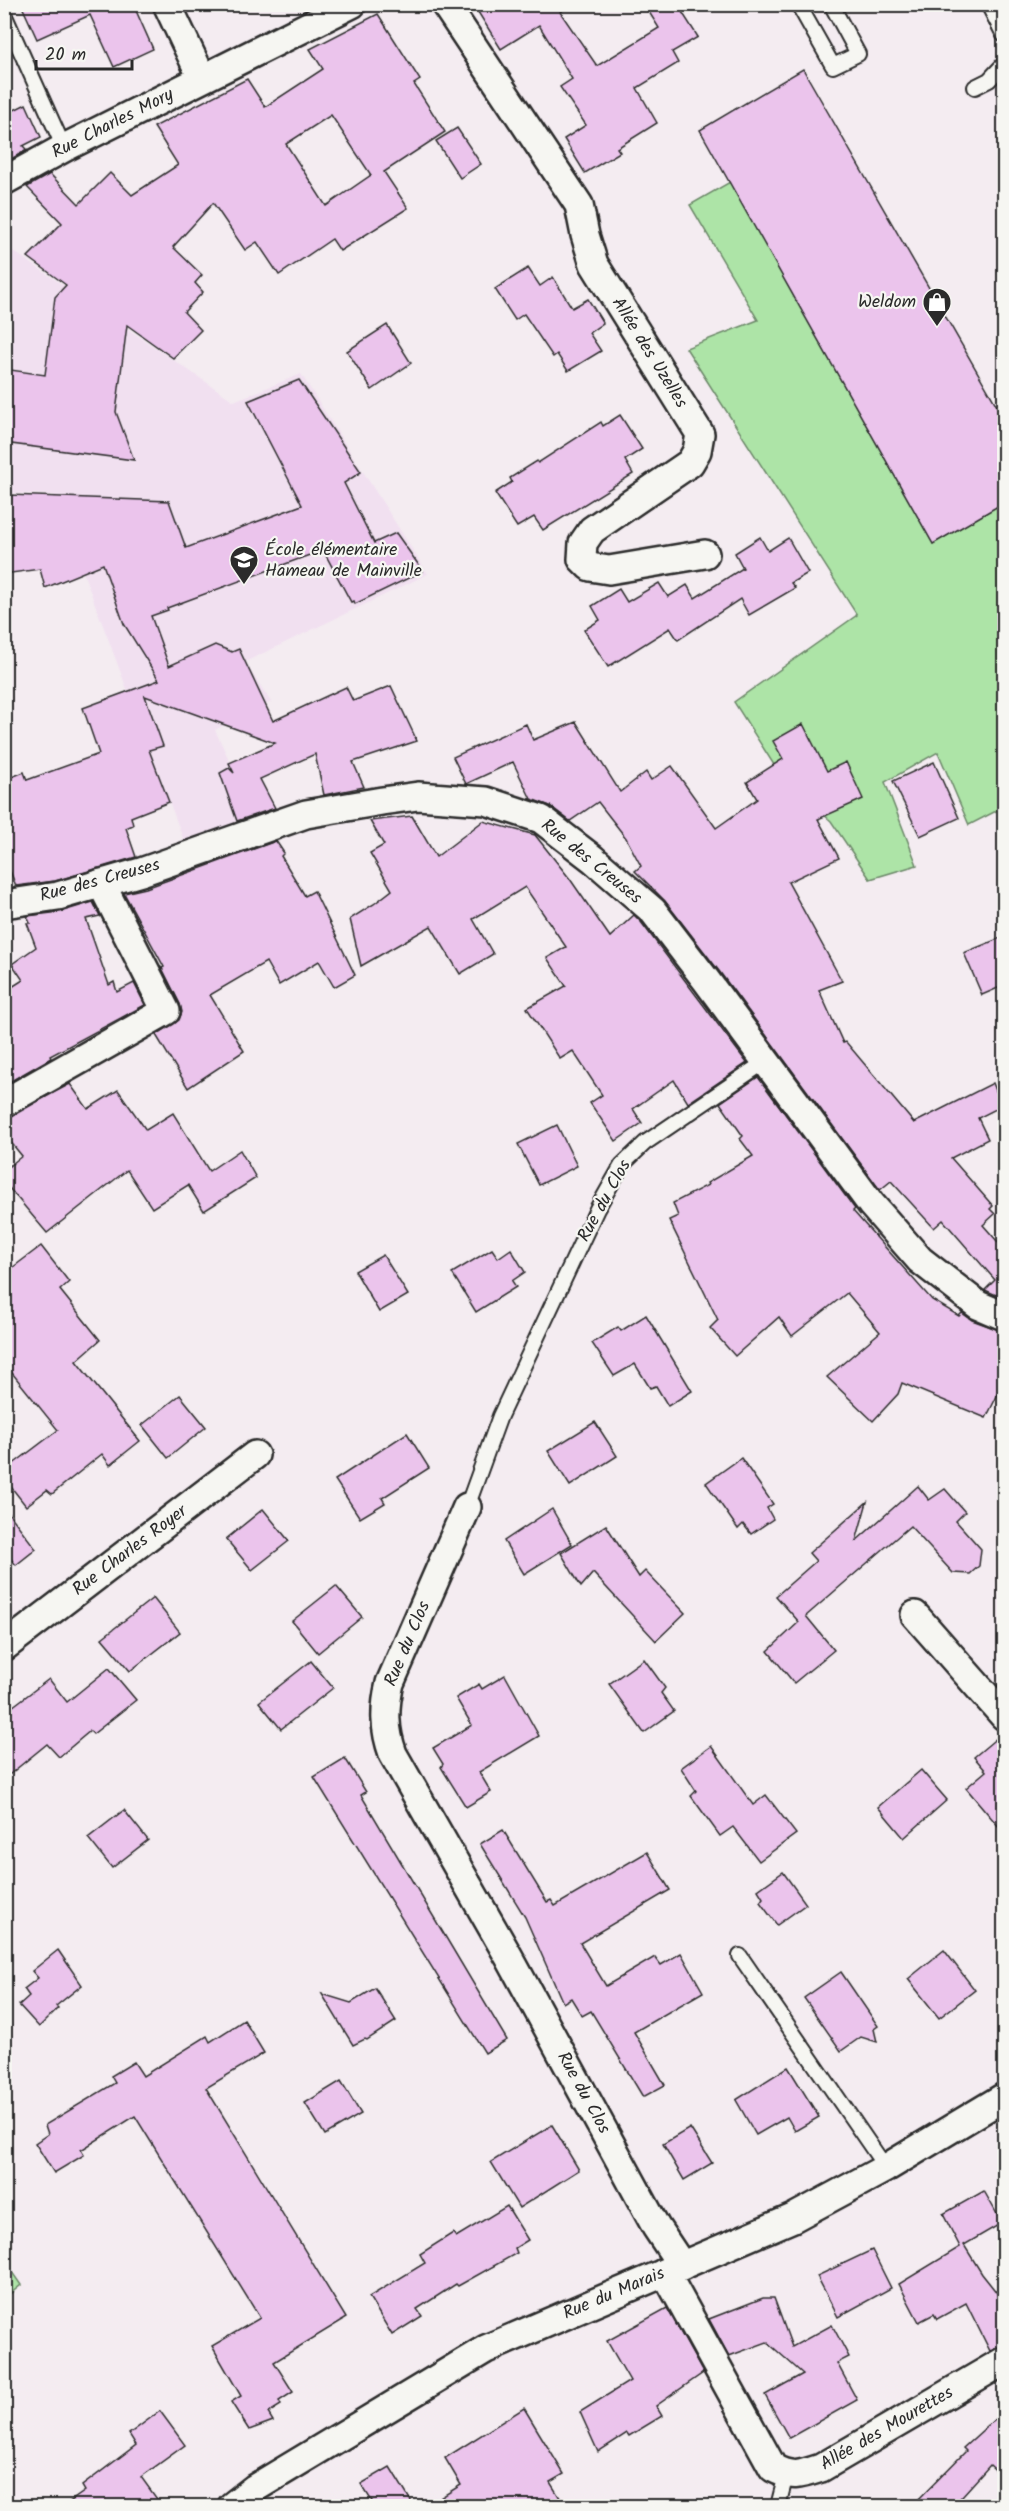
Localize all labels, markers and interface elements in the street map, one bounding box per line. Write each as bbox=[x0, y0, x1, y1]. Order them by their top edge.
scale bar bbox=[36, 33, 132, 71]
text: 20 m bbox=[45, 41, 86, 70]
street label: Rue Charles Mory bbox=[47, 81, 180, 167]
shop icon: Weldom bbox=[921, 286, 953, 328]
place label: Weldom bbox=[858, 288, 916, 317]
street label: Allée des Uzelles bbox=[603, 292, 695, 415]
place label: École élémentaire Hameau de Mainville bbox=[265, 536, 422, 586]
school or university icon: École élémentaire Hameau de Mainville bbox=[228, 544, 260, 586]
street label: Rue des Creuses bbox=[534, 812, 648, 912]
street label: Rue des Creuses bbox=[37, 851, 164, 911]
street label: Rue du Clos bbox=[570, 1154, 640, 1248]
street label: Rue Charles Royer bbox=[66, 1497, 195, 1604]
street label: Rue du Clos bbox=[377, 1596, 439, 1691]
street label: Rue du Clos bbox=[548, 2046, 618, 2140]
street label: Rue du Marais bbox=[558, 2259, 670, 2329]
street label: Allée des Mourettes bbox=[815, 2379, 959, 2479]

